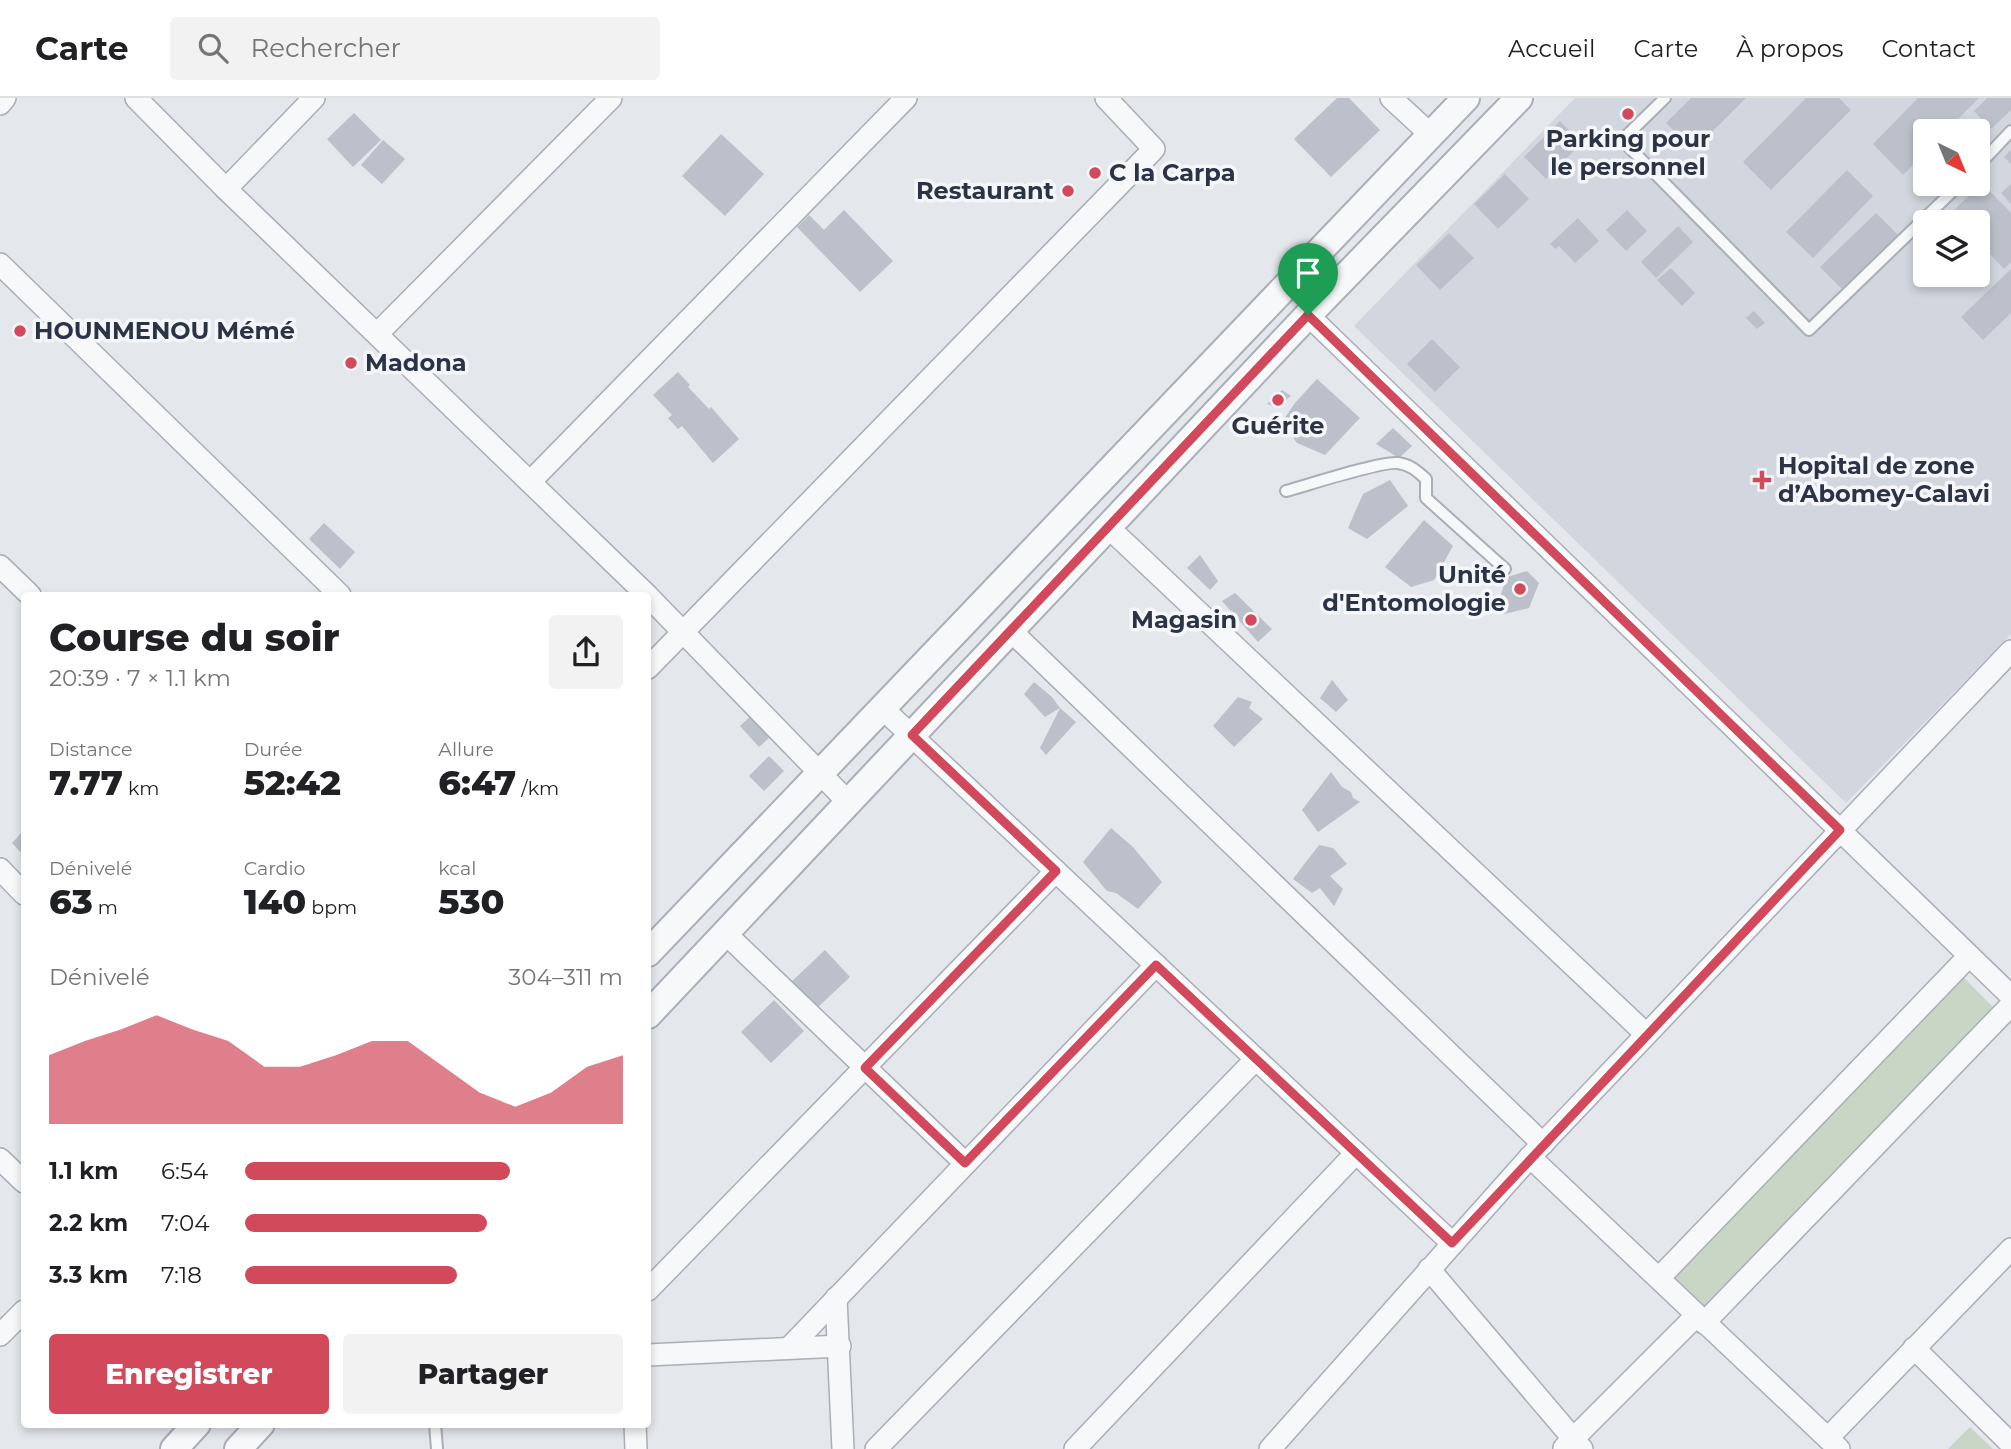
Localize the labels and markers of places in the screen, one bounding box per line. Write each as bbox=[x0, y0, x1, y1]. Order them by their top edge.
marker: Parking pour le personnel bbox=[1620, 106, 1636, 122]
place label: Parking pour le personnel bbox=[1546, 124, 1710, 181]
place label: C la Carpa bbox=[1109, 158, 1236, 187]
marker: C la Carpa bbox=[1087, 165, 1103, 181]
place label: Restaurant bbox=[916, 176, 1055, 205]
marker: Restaurant bbox=[1060, 183, 1076, 199]
pin bbox=[1278, 243, 1338, 315]
place label: HOUNMENOU Mémé bbox=[34, 316, 295, 345]
marker: HOUNMENOU Mémé bbox=[12, 323, 28, 339]
place label: Madona bbox=[365, 348, 467, 377]
marker: Madona bbox=[343, 355, 359, 371]
marker: Guérite bbox=[1270, 392, 1286, 408]
place label: Guérite bbox=[1232, 411, 1324, 440]
place label: Hopital de zone d’Abomey-Calavi bbox=[1778, 451, 1990, 508]
marker: Hopital de zone d’Abomey-Calavi bbox=[1752, 470, 1772, 490]
place label: Unité d'Entomologie bbox=[1322, 560, 1506, 617]
marker: Unité d'Entomologie bbox=[1512, 581, 1528, 597]
place label: Magasin bbox=[1131, 605, 1237, 634]
marker: Magasin bbox=[1243, 612, 1259, 628]

